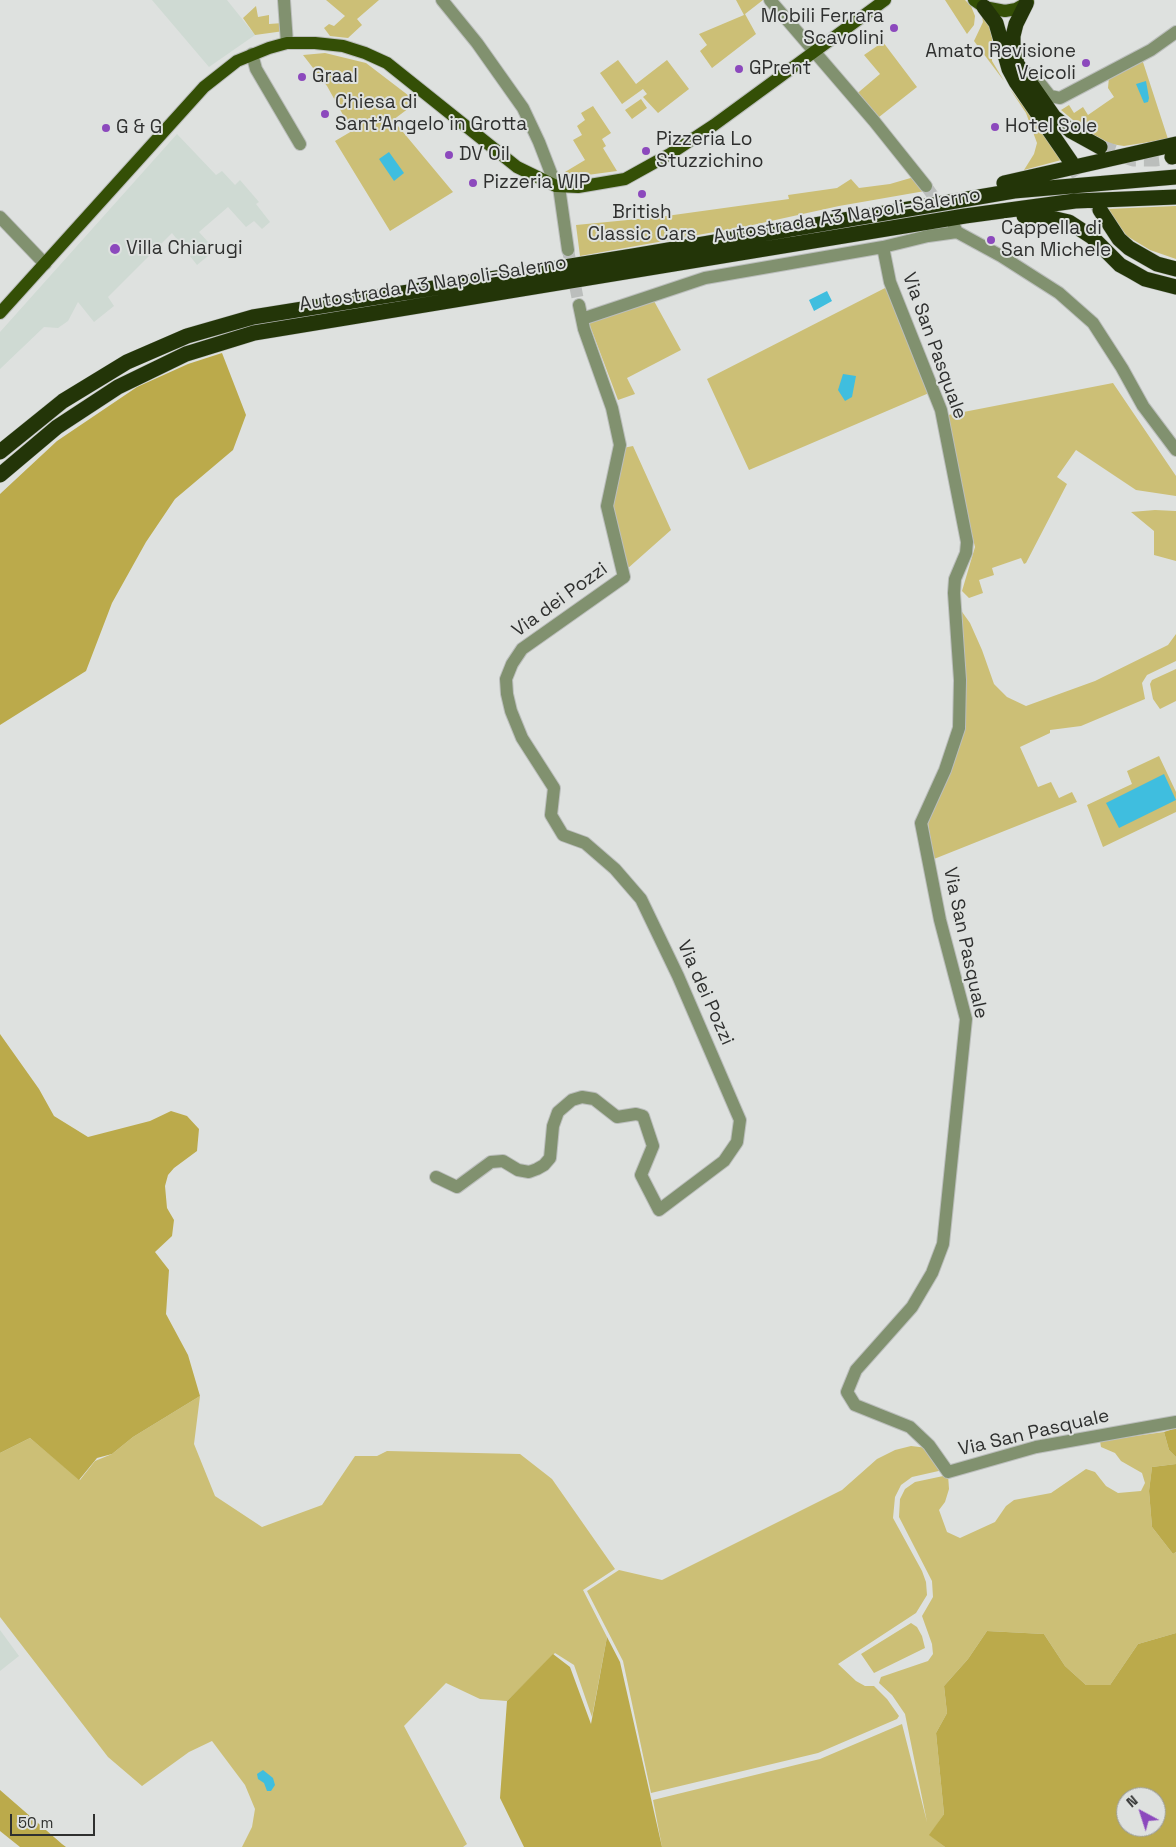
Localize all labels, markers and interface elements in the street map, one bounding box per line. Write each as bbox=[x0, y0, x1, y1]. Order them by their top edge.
place label: Mobili Ferrara Scavolini bbox=[761, 6, 884, 50]
marker: Mobili Ferrara Scavolini bbox=[888, 22, 900, 34]
place label: Amato Revisione Veicoli bbox=[925, 41, 1076, 85]
marker: Amato Revisione Veicoli bbox=[1080, 57, 1092, 69]
place label: GPrent bbox=[749, 58, 811, 80]
marker: GPrent bbox=[733, 63, 745, 75]
place label: Graal bbox=[312, 66, 358, 88]
marker: Graal bbox=[296, 71, 308, 83]
place label: Chiesa di Sant'Angelo in Grotta bbox=[335, 92, 527, 136]
marker: Chiesa di Sant'Angelo in Grotta bbox=[319, 108, 331, 120]
place label: Hotel Sole bbox=[1005, 116, 1097, 138]
place label: G & G bbox=[116, 117, 162, 139]
marker: Hotel Sole bbox=[989, 121, 1001, 133]
marker: G & G bbox=[100, 122, 112, 134]
place label: Pizzeria Lo Stuzzichino bbox=[656, 129, 764, 173]
place label: DV Oil bbox=[459, 144, 510, 166]
marker: Pizzeria Lo Stuzzichino bbox=[640, 145, 652, 157]
marker: DV Oil bbox=[443, 149, 455, 161]
place label: Pizzeria WIP bbox=[483, 172, 590, 194]
marker: Pizzeria WIP bbox=[467, 177, 479, 189]
street label: Autostrada A3 Napoli-Salerno bbox=[712, 184, 982, 248]
marker: British Classic Cars bbox=[636, 188, 648, 200]
place label: British Classic Cars bbox=[588, 202, 696, 246]
place label: Cappella di San Michele bbox=[1001, 218, 1111, 262]
marker: Cappella di San Michele bbox=[985, 234, 997, 246]
place label: Villa Chiarugi bbox=[126, 238, 243, 260]
marker: Villa Chiarugi bbox=[108, 242, 122, 256]
street label: Autostrada A3 Napoli-Salerno bbox=[298, 252, 568, 316]
street label: Via San Pasquale bbox=[897, 270, 971, 422]
street label: Via dei Pozzi bbox=[508, 558, 612, 642]
street label: Via San Pasquale bbox=[938, 865, 992, 1021]
street label: Via dei Pozzi bbox=[672, 937, 738, 1049]
street label: Via San Pasquale bbox=[956, 1405, 1112, 1461]
north arrow bbox=[1116, 1787, 1166, 1837]
text: N bbox=[1123, 1791, 1141, 1811]
scale bar bbox=[12, 1804, 98, 1836]
text: 50 m bbox=[18, 1813, 53, 1832]

